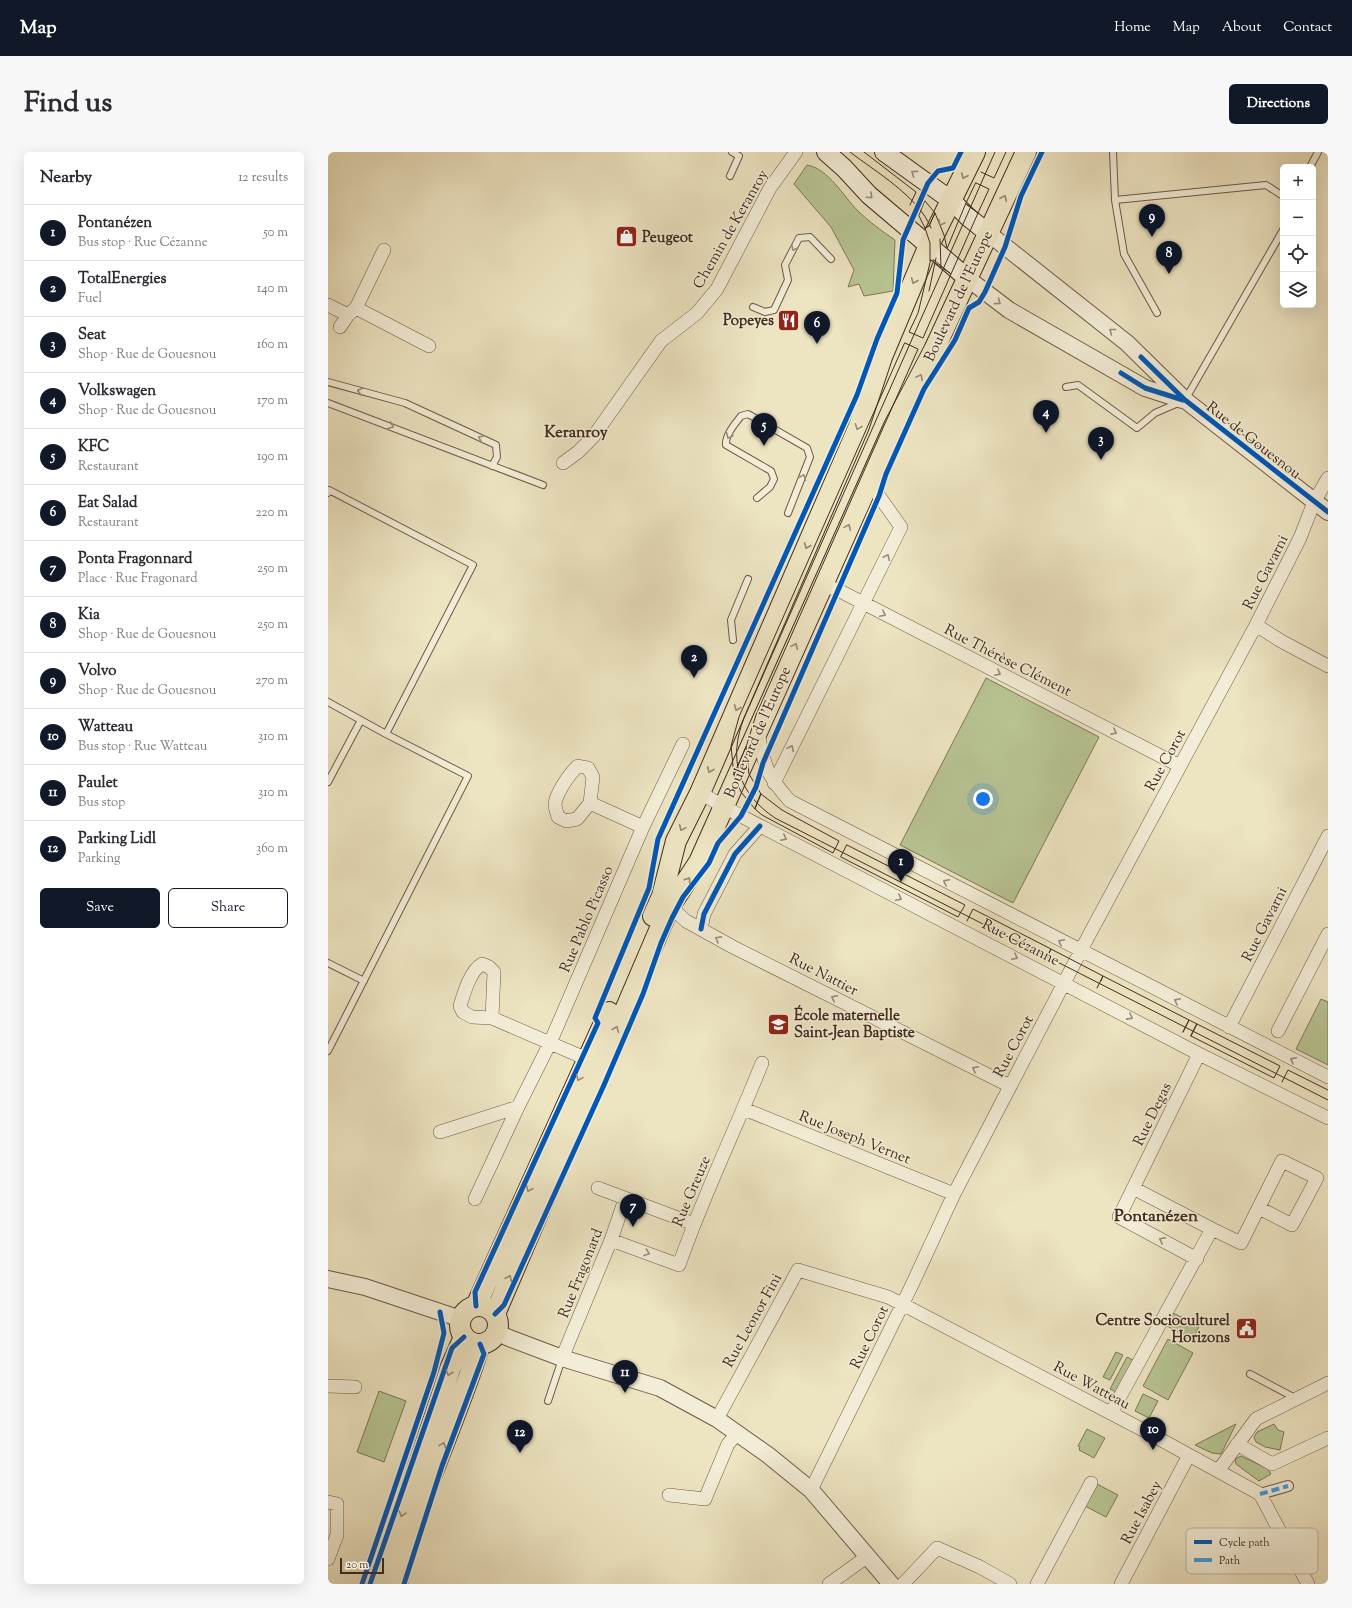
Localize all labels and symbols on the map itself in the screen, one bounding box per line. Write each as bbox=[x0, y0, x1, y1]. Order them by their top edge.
street label: Chemin de Keranroy bbox=[689, 166, 774, 293]
one-way arrow bbox=[912, 171, 919, 178]
one-way arrow bbox=[961, 172, 969, 180]
one-way arrow bbox=[866, 191, 873, 198]
one-way arrow bbox=[999, 194, 1007, 202]
pin: 9 bbox=[1139, 204, 1165, 237]
one-way arrow bbox=[938, 219, 945, 226]
shop icon: Peugeot bbox=[613, 224, 639, 250]
place label: Peugeot bbox=[642, 228, 694, 249]
street label: Boulevard de l'Europe bbox=[920, 228, 999, 365]
pin: 8 bbox=[1156, 241, 1182, 274]
one-way arrow bbox=[791, 243, 798, 251]
one-way arrow bbox=[911, 277, 919, 284]
one-way arrow bbox=[994, 297, 1001, 304]
restaurant icon: Popeyes bbox=[776, 307, 802, 333]
place label: Popeyes bbox=[723, 311, 774, 332]
pin: 6 bbox=[804, 311, 830, 344]
one-way arrow bbox=[1109, 329, 1116, 336]
one-way arrow bbox=[915, 374, 923, 382]
one-way arrow bbox=[357, 387, 364, 396]
street label: Rue de Gouesnou bbox=[1201, 397, 1305, 485]
pin: 4 bbox=[1033, 400, 1059, 433]
pin: 5 bbox=[751, 413, 777, 446]
one-way arrow bbox=[387, 422, 394, 430]
district label: Keranroy bbox=[544, 422, 608, 445]
one-way arrow bbox=[855, 422, 863, 430]
pin: 3 bbox=[1088, 427, 1114, 460]
one-way arrow bbox=[725, 432, 733, 439]
one-way arrow bbox=[477, 435, 485, 443]
one-way arrow bbox=[798, 473, 806, 480]
one-way arrow bbox=[843, 524, 851, 532]
street label: Rue Gavarni bbox=[1238, 532, 1294, 614]
one-way arrow bbox=[803, 543, 811, 550]
one-way arrow bbox=[882, 553, 890, 561]
one-way arrow bbox=[879, 609, 886, 617]
street label: Rue Thérèse Clément bbox=[940, 620, 1075, 703]
one-way arrow bbox=[790, 642, 798, 650]
pin: 2 bbox=[681, 645, 707, 678]
street label: Boulevard de l'Europe bbox=[720, 663, 797, 802]
one-way arrow bbox=[994, 669, 1002, 676]
one-way arrow bbox=[734, 704, 742, 712]
street label: Rue Corot bbox=[1141, 726, 1192, 796]
one-way arrow bbox=[1110, 727, 1118, 735]
one-way arrow bbox=[786, 745, 794, 752]
one-way arrow bbox=[707, 765, 715, 773]
your location bbox=[973, 789, 993, 809]
one-way arrow bbox=[679, 823, 687, 831]
one-way arrow bbox=[780, 833, 787, 841]
pin: 1 bbox=[888, 849, 914, 882]
street label: Rue Pablo Picasso bbox=[555, 863, 619, 976]
one-way arrow bbox=[683, 877, 691, 884]
one-way arrow bbox=[943, 879, 950, 887]
street label: Rue Gavarni bbox=[1237, 884, 1293, 966]
one-way arrow bbox=[895, 893, 903, 900]
street label: Rue Cézanne bbox=[978, 915, 1063, 972]
one-way arrow bbox=[715, 936, 723, 943]
one-way arrow bbox=[1058, 939, 1066, 947]
street label: Rue Nattier bbox=[785, 949, 862, 1002]
one-way arrow bbox=[1011, 952, 1018, 960]
one-way arrow bbox=[831, 995, 839, 1002]
one-way arrow bbox=[1174, 998, 1182, 1006]
place label: École maternelle Saint-Jean Baptiste bbox=[794, 1004, 915, 1044]
school or university icon: École maternelle Saint-Jean Baptiste bbox=[765, 1011, 791, 1037]
street label: Rue Corot bbox=[989, 1012, 1040, 1082]
one-way arrow bbox=[1126, 1013, 1133, 1020]
one-way arrow bbox=[612, 1025, 620, 1032]
one-way arrow bbox=[1290, 1057, 1297, 1064]
one-way arrow bbox=[972, 1067, 979, 1074]
one-way arrow bbox=[576, 1073, 584, 1081]
street label: Rue Degas bbox=[1129, 1079, 1178, 1150]
street label: Rue Joseph Vernet bbox=[795, 1106, 913, 1170]
street label: Rue Greuze bbox=[668, 1153, 717, 1230]
one-way arrow bbox=[526, 1184, 534, 1192]
pin: 7 bbox=[620, 1194, 646, 1227]
district label: Pontanézen bbox=[1114, 1205, 1199, 1229]
street label: Rue Fragonard bbox=[554, 1225, 609, 1321]
one-way arrow bbox=[1159, 1238, 1166, 1245]
one-way arrow bbox=[644, 1248, 651, 1257]
street label: Rue Leonor Fini bbox=[719, 1270, 788, 1372]
one-way arrow bbox=[504, 1275, 512, 1283]
street label: Rue Corot bbox=[846, 1303, 895, 1373]
place label: Centre Socioculturel Horizons bbox=[1095, 1311, 1231, 1349]
public building icon: Centre Socioculturel Horizons bbox=[1233, 1316, 1259, 1342]
street label: Rue Watteau bbox=[1049, 1357, 1134, 1416]
pin: 11 bbox=[612, 1360, 638, 1393]
one-way arrow bbox=[445, 1369, 453, 1376]
pin: 10 bbox=[1140, 1417, 1166, 1450]
pin: 12 bbox=[507, 1420, 533, 1453]
one-way arrow bbox=[438, 1442, 447, 1449]
street label: Rue Isabey bbox=[1117, 1477, 1168, 1548]
one-way arrow bbox=[398, 1510, 407, 1517]
legend bbox=[1186, 1528, 1318, 1574]
text: Cycle path bbox=[1219, 1535, 1270, 1551]
text: Path bbox=[1219, 1553, 1241, 1569]
scale bar bbox=[340, 1556, 384, 1575]

